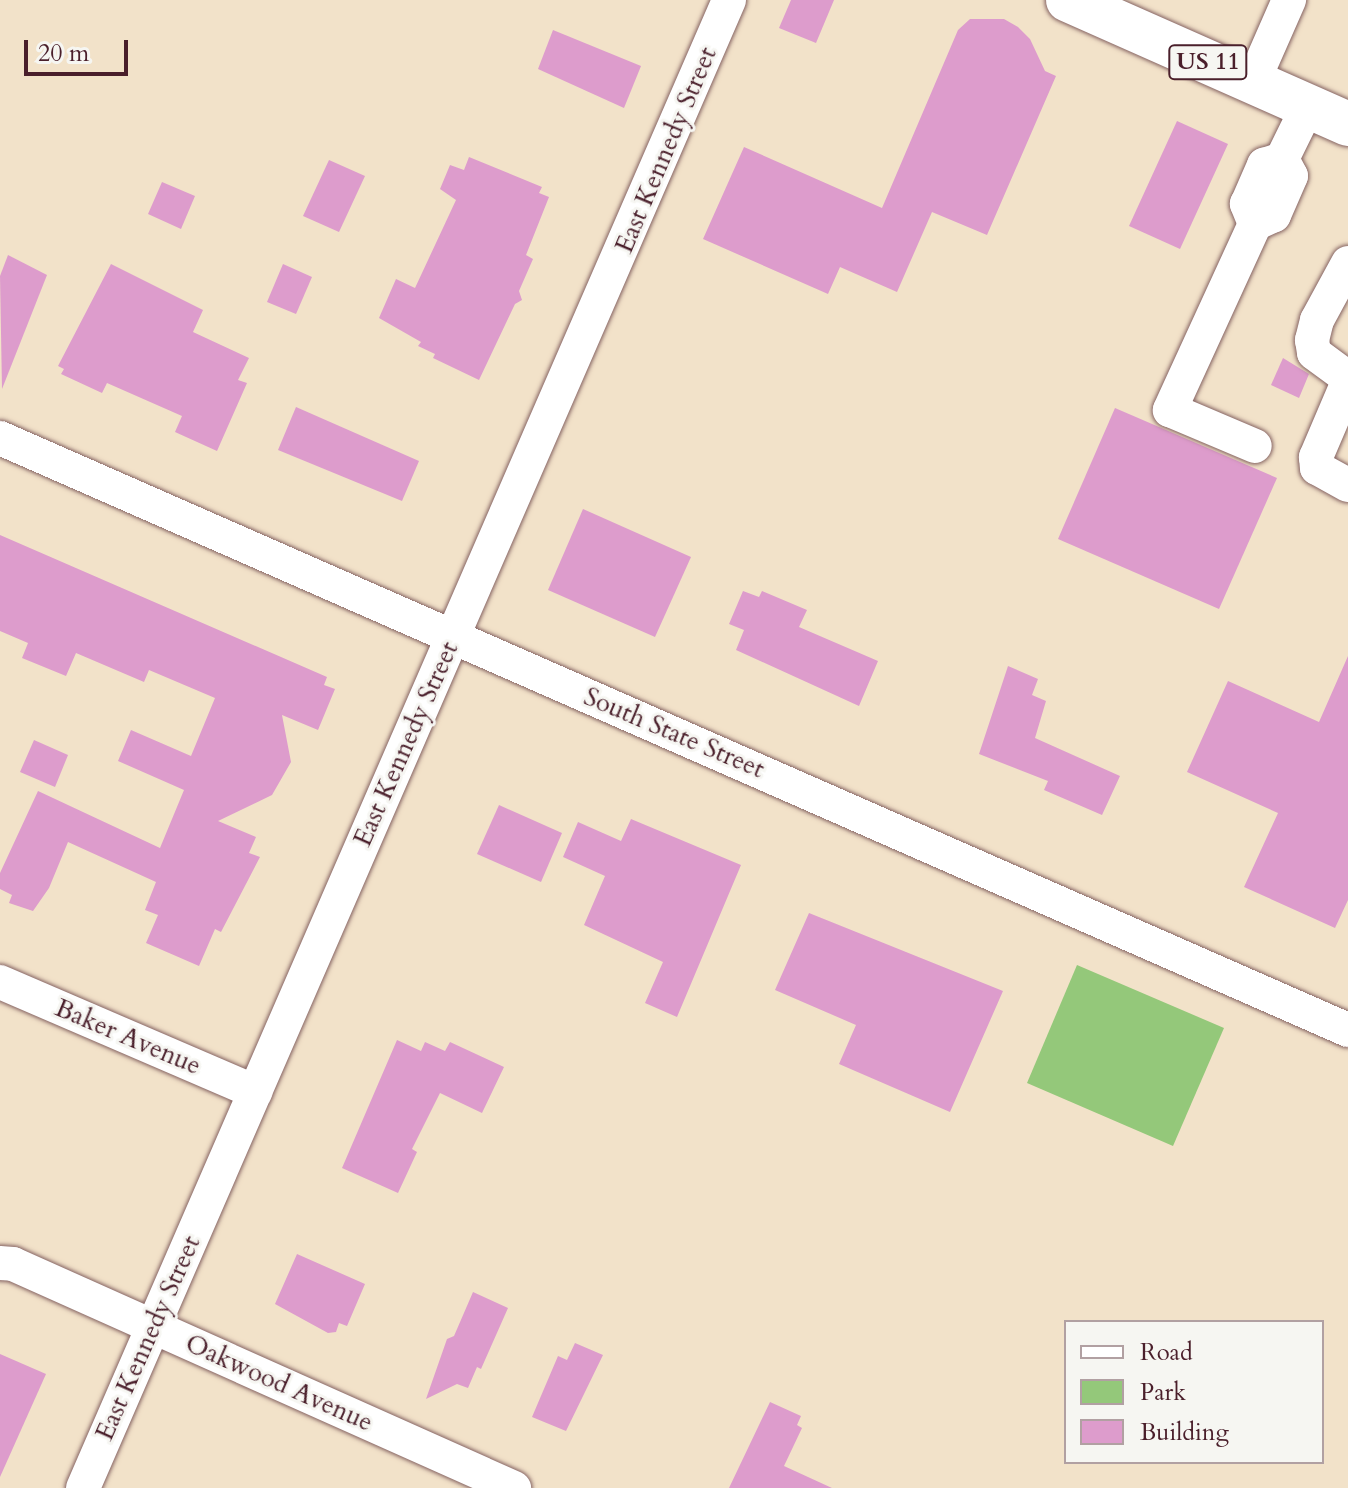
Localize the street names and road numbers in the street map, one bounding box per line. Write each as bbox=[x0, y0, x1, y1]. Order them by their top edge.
street label: East Kennedy Street bbox=[609, 42, 723, 258]
road number: US 11 bbox=[1168, 42, 1248, 82]
street label: East Kennedy Street bbox=[347, 637, 465, 851]
street label: South State Street bbox=[579, 681, 769, 785]
street label: Baker Avenue bbox=[50, 992, 206, 1082]
street label: East Kennedy Street bbox=[89, 1231, 207, 1445]
street label: Oakwood Avenue bbox=[181, 1328, 377, 1438]

